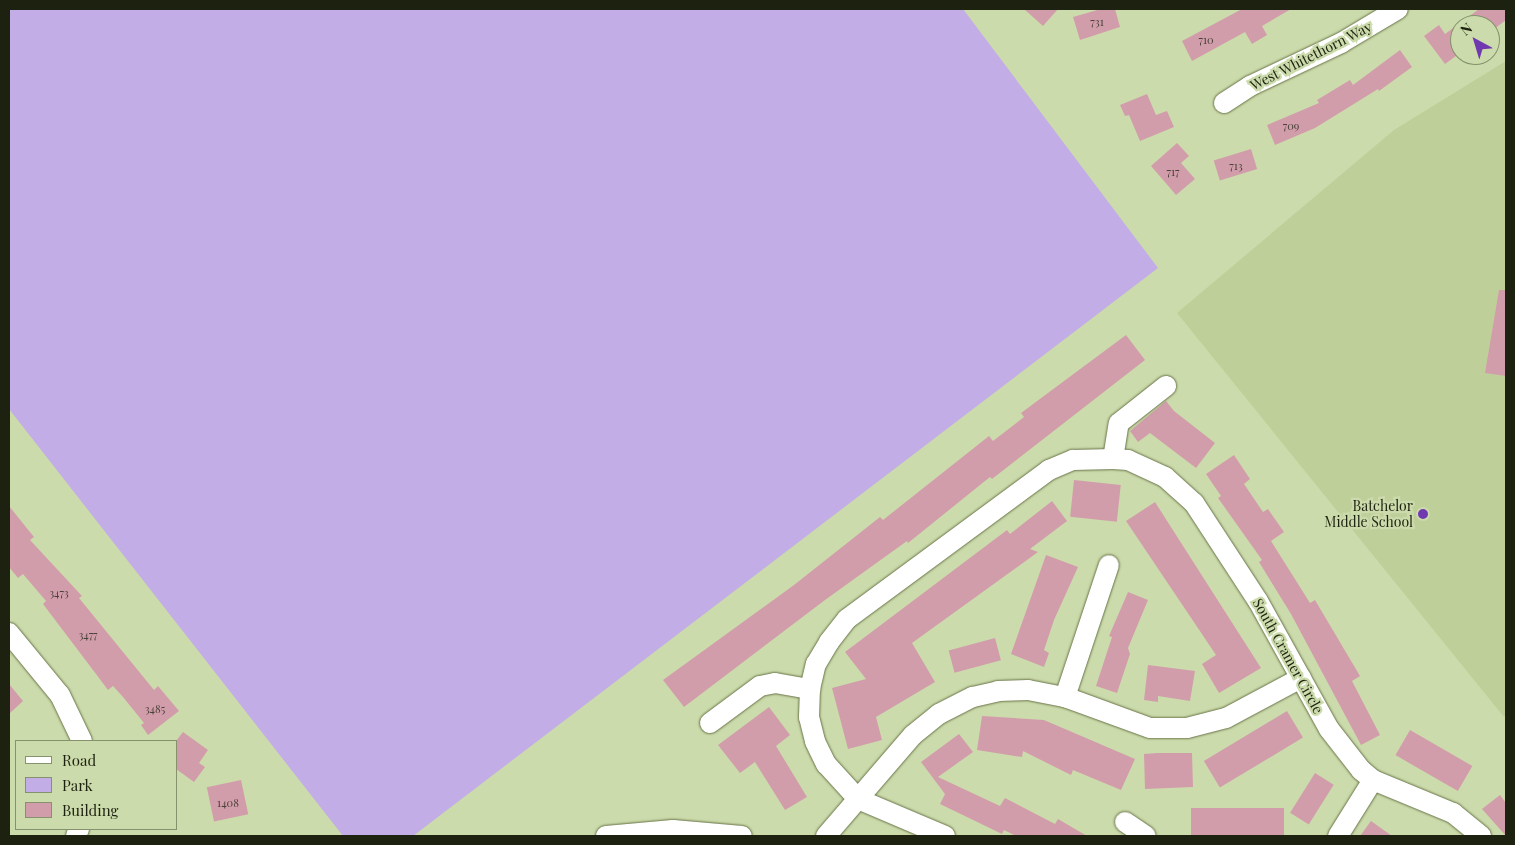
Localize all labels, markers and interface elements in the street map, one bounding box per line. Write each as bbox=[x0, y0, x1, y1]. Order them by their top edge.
house number: 731 bbox=[1090, 15, 1104, 29]
north arrow bbox=[1450, 15, 1500, 65]
street label: West Whitethorn Way bbox=[1247, 18, 1375, 94]
text: N bbox=[1456, 18, 1476, 39]
house number: 710 bbox=[1198, 33, 1214, 47]
house number: 709 bbox=[1283, 119, 1299, 133]
house number: 713 bbox=[1229, 159, 1243, 173]
house number: 717 bbox=[1166, 165, 1180, 179]
place label: Batchelor Middle School bbox=[1324, 498, 1413, 530]
marker: Batchelor Middle School bbox=[1417, 508, 1429, 520]
house number: 3473 bbox=[49, 586, 69, 600]
street label: South Cramer Circle bbox=[1249, 595, 1327, 717]
house number: 3477 bbox=[78, 628, 98, 642]
house number: 3485 bbox=[145, 702, 165, 716]
legend bbox=[15, 740, 178, 830]
text: Road bbox=[62, 750, 96, 770]
text: Park bbox=[62, 775, 93, 795]
house number: 1408 bbox=[217, 796, 239, 810]
text: Building bbox=[62, 800, 118, 820]

